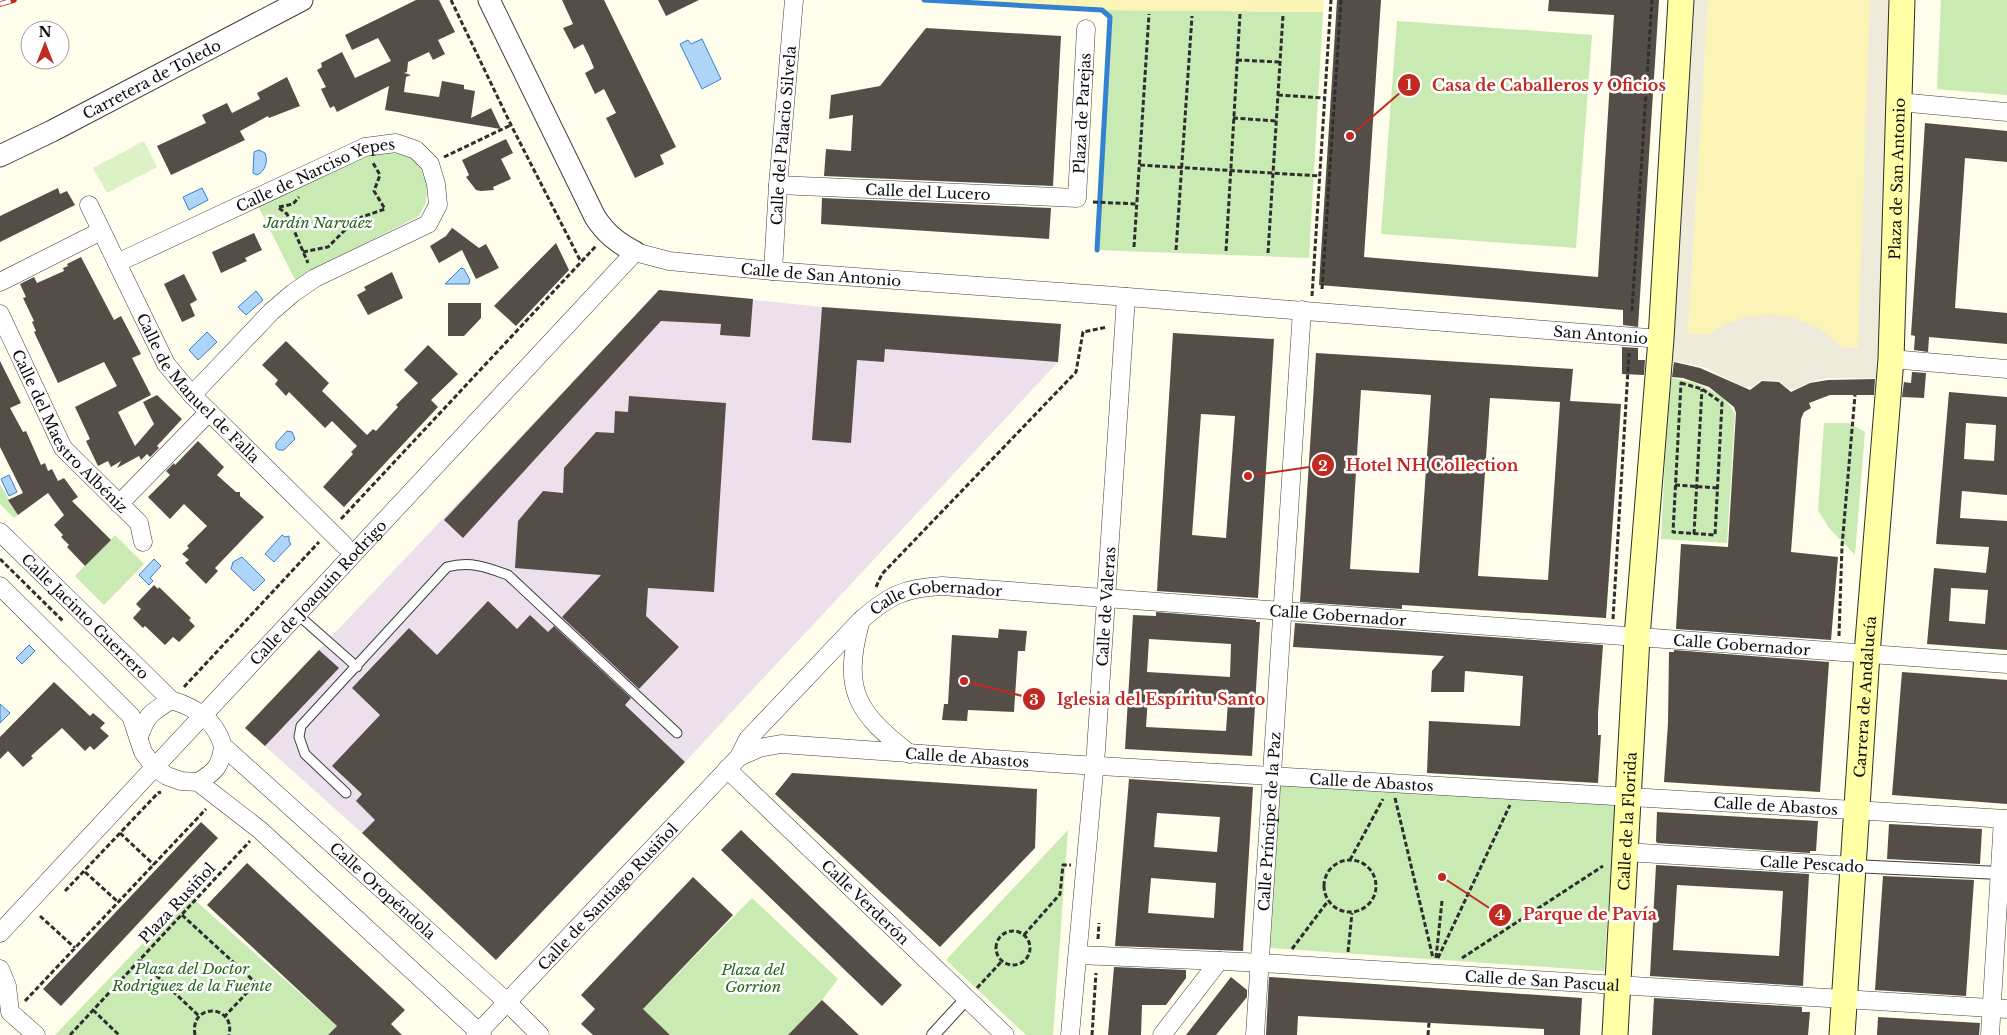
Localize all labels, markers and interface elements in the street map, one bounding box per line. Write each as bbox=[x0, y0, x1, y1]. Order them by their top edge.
north arrow bbox=[20, 20, 70, 70]
text: N bbox=[38, 23, 52, 41]
street label: Carretera de Toledo bbox=[79, 35, 224, 123]
street label: Calle del Palacio Silvela bbox=[766, 44, 800, 226]
street label: Plaza de Parejas bbox=[1069, 52, 1094, 174]
callout: Casa de Caballeros y Oficios bbox=[1396, 69, 1676, 100]
text: 1 bbox=[1406, 75, 1413, 94]
text: Casa de Caballeros y Oficios bbox=[1432, 75, 1666, 95]
street label: Plaza de San Antonio bbox=[1885, 97, 1909, 260]
street label: Calle de Narciso Yepes bbox=[233, 134, 396, 216]
street label: Calle del Lucero bbox=[865, 179, 991, 204]
park label: Jardín Narváez bbox=[262, 213, 373, 232]
street label: Calle de San Antonio bbox=[740, 258, 902, 290]
street label: Calle de Manuel de Falla bbox=[133, 310, 265, 467]
street label: San Antonio bbox=[1553, 321, 1649, 347]
street label: Calle del Maestro Albéniz bbox=[8, 346, 132, 517]
callout: Hotel NH Collection bbox=[1310, 450, 1528, 481]
text: Hotel NH Collection bbox=[1346, 455, 1519, 475]
text: 2 bbox=[1318, 456, 1328, 475]
street label: Calle de Joaquín Rodrigo bbox=[245, 515, 390, 669]
street label: Calle de Valeras bbox=[1092, 546, 1119, 667]
street label: Calle Jacinto Guerrero bbox=[18, 549, 154, 683]
street label: Calle Gobernador bbox=[866, 576, 1004, 619]
street label: Calle Gobernador bbox=[1269, 601, 1408, 630]
street label: Carrera de Andalucía bbox=[1849, 614, 1880, 778]
street label: Calle Gobernador bbox=[1673, 630, 1812, 659]
callout: Iglesia del Espíritu Santo bbox=[1021, 684, 1275, 715]
text: Iglesia del Espíritu Santo bbox=[1057, 689, 1265, 709]
text: 3 bbox=[1029, 690, 1039, 709]
street label: Calle Príncipe de la Paz bbox=[1254, 731, 1284, 912]
street label: Calle de Abastos bbox=[905, 743, 1030, 771]
street label: Calle de la Florida bbox=[1613, 751, 1640, 891]
street label: Calle de Abastos bbox=[1309, 769, 1434, 795]
street label: Calle de Abastos bbox=[1713, 792, 1839, 819]
street label: Calle de Santiago Rusiñol bbox=[533, 819, 681, 974]
street label: Calle Oropéndola bbox=[326, 838, 441, 943]
street label: Calle Pescado bbox=[1759, 852, 1865, 876]
street label: Calle Verderón bbox=[818, 855, 914, 948]
street label: Plaza Rusiñol bbox=[135, 859, 219, 947]
callout: Parque de Pavía bbox=[1488, 899, 1667, 930]
text: Parque de Pavía bbox=[1523, 904, 1657, 924]
text: 4 bbox=[1495, 905, 1505, 924]
park label: Plaza del Doctor Rodriguez de la Fuente bbox=[111, 959, 272, 995]
park label: Plaza del Gorrion bbox=[720, 960, 785, 996]
street label: Calle de San Pascual bbox=[1464, 966, 1621, 995]

